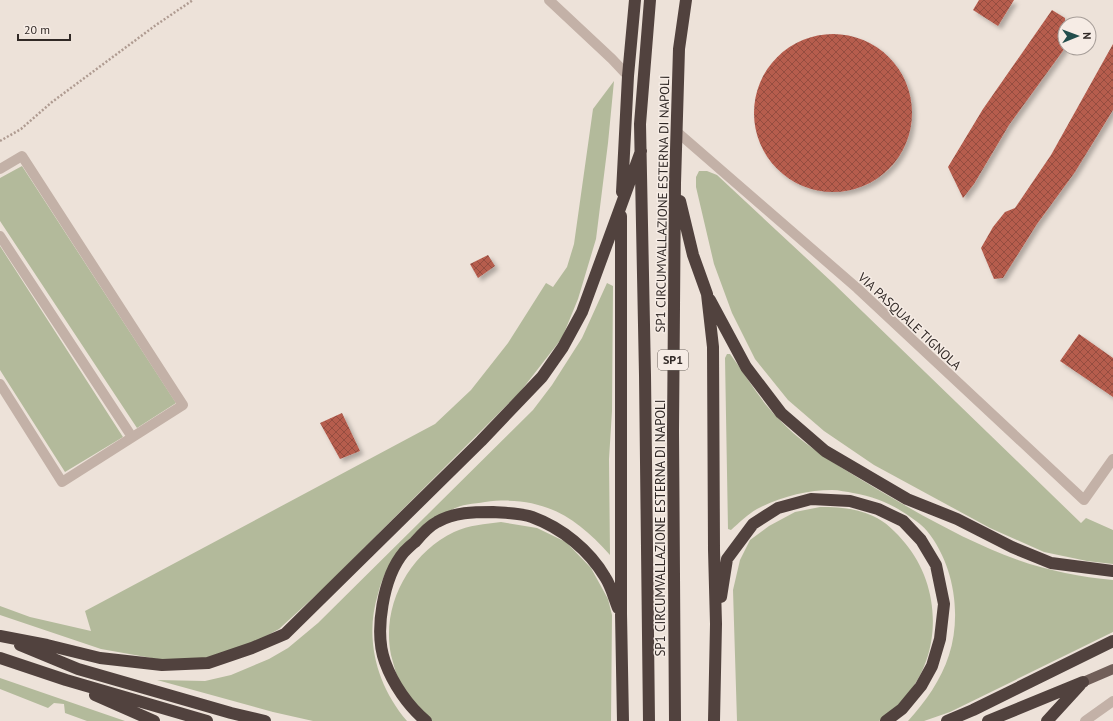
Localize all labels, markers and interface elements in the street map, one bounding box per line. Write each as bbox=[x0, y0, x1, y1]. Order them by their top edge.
scale bar bbox=[18, 16, 70, 42]
north arrow bbox=[1057, 16, 1097, 56]
text: 20 m bbox=[24, 22, 50, 37]
text: N bbox=[1080, 32, 1094, 40]
street label: SP1 CIRCUMVALLAZIONE ESTERNA DI NAPOLI bbox=[652, 75, 673, 333]
street label: VIA PASQUALE TIGNOLA bbox=[854, 268, 965, 374]
road number: SP1 bbox=[658, 350, 688, 370]
street label: SP1 CIRCUMVALLAZIONE ESTERNA DI NAPOLI bbox=[652, 399, 669, 657]

